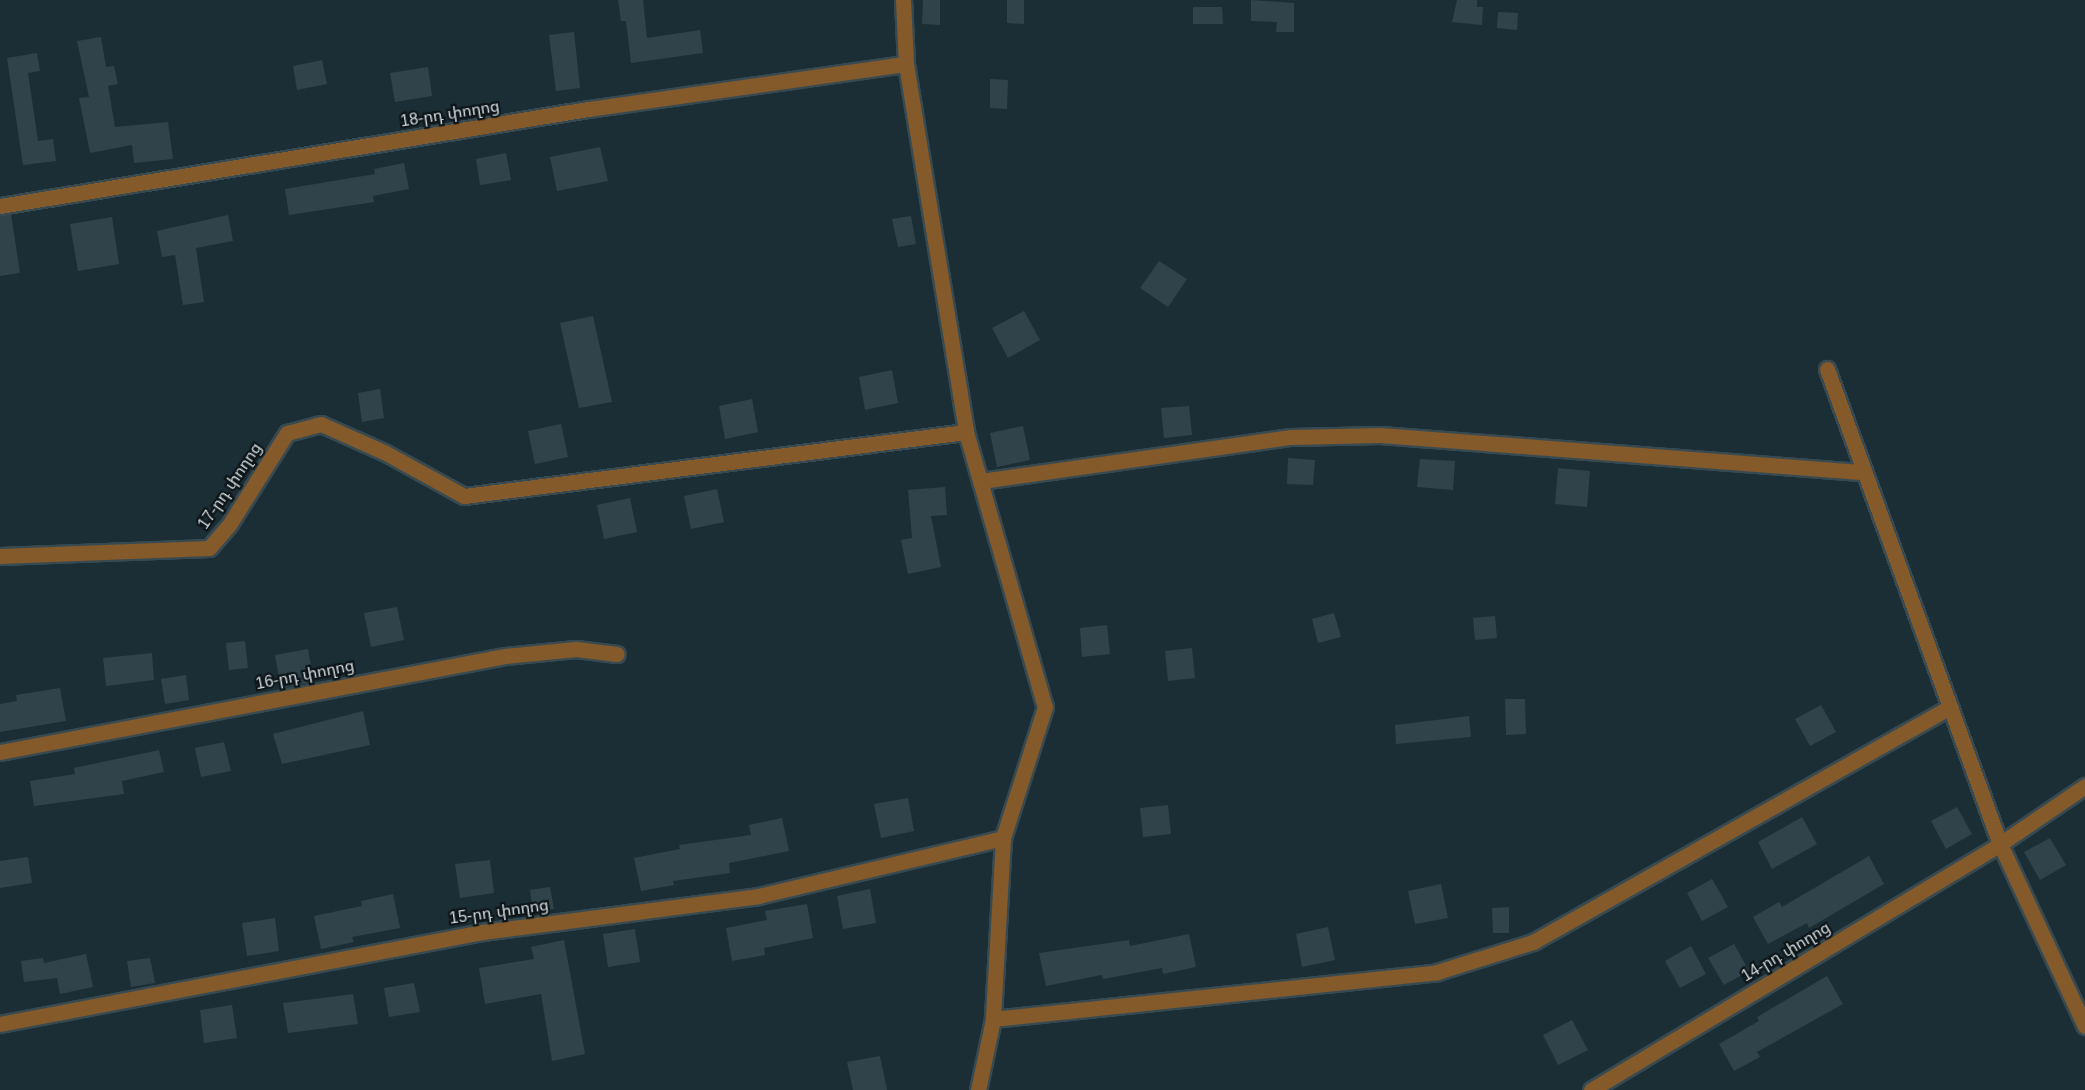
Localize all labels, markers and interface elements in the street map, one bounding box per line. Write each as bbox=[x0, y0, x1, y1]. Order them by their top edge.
street label: 18-րդ փողոց bbox=[399, 97, 501, 131]
street label: 17-րդ փողոց bbox=[194, 439, 266, 533]
street label: 16-րդ փողոց bbox=[254, 656, 356, 694]
street label: 15-րդ փողոց bbox=[448, 896, 550, 928]
street label: 14-րդ փողոց bbox=[1738, 918, 1834, 986]

